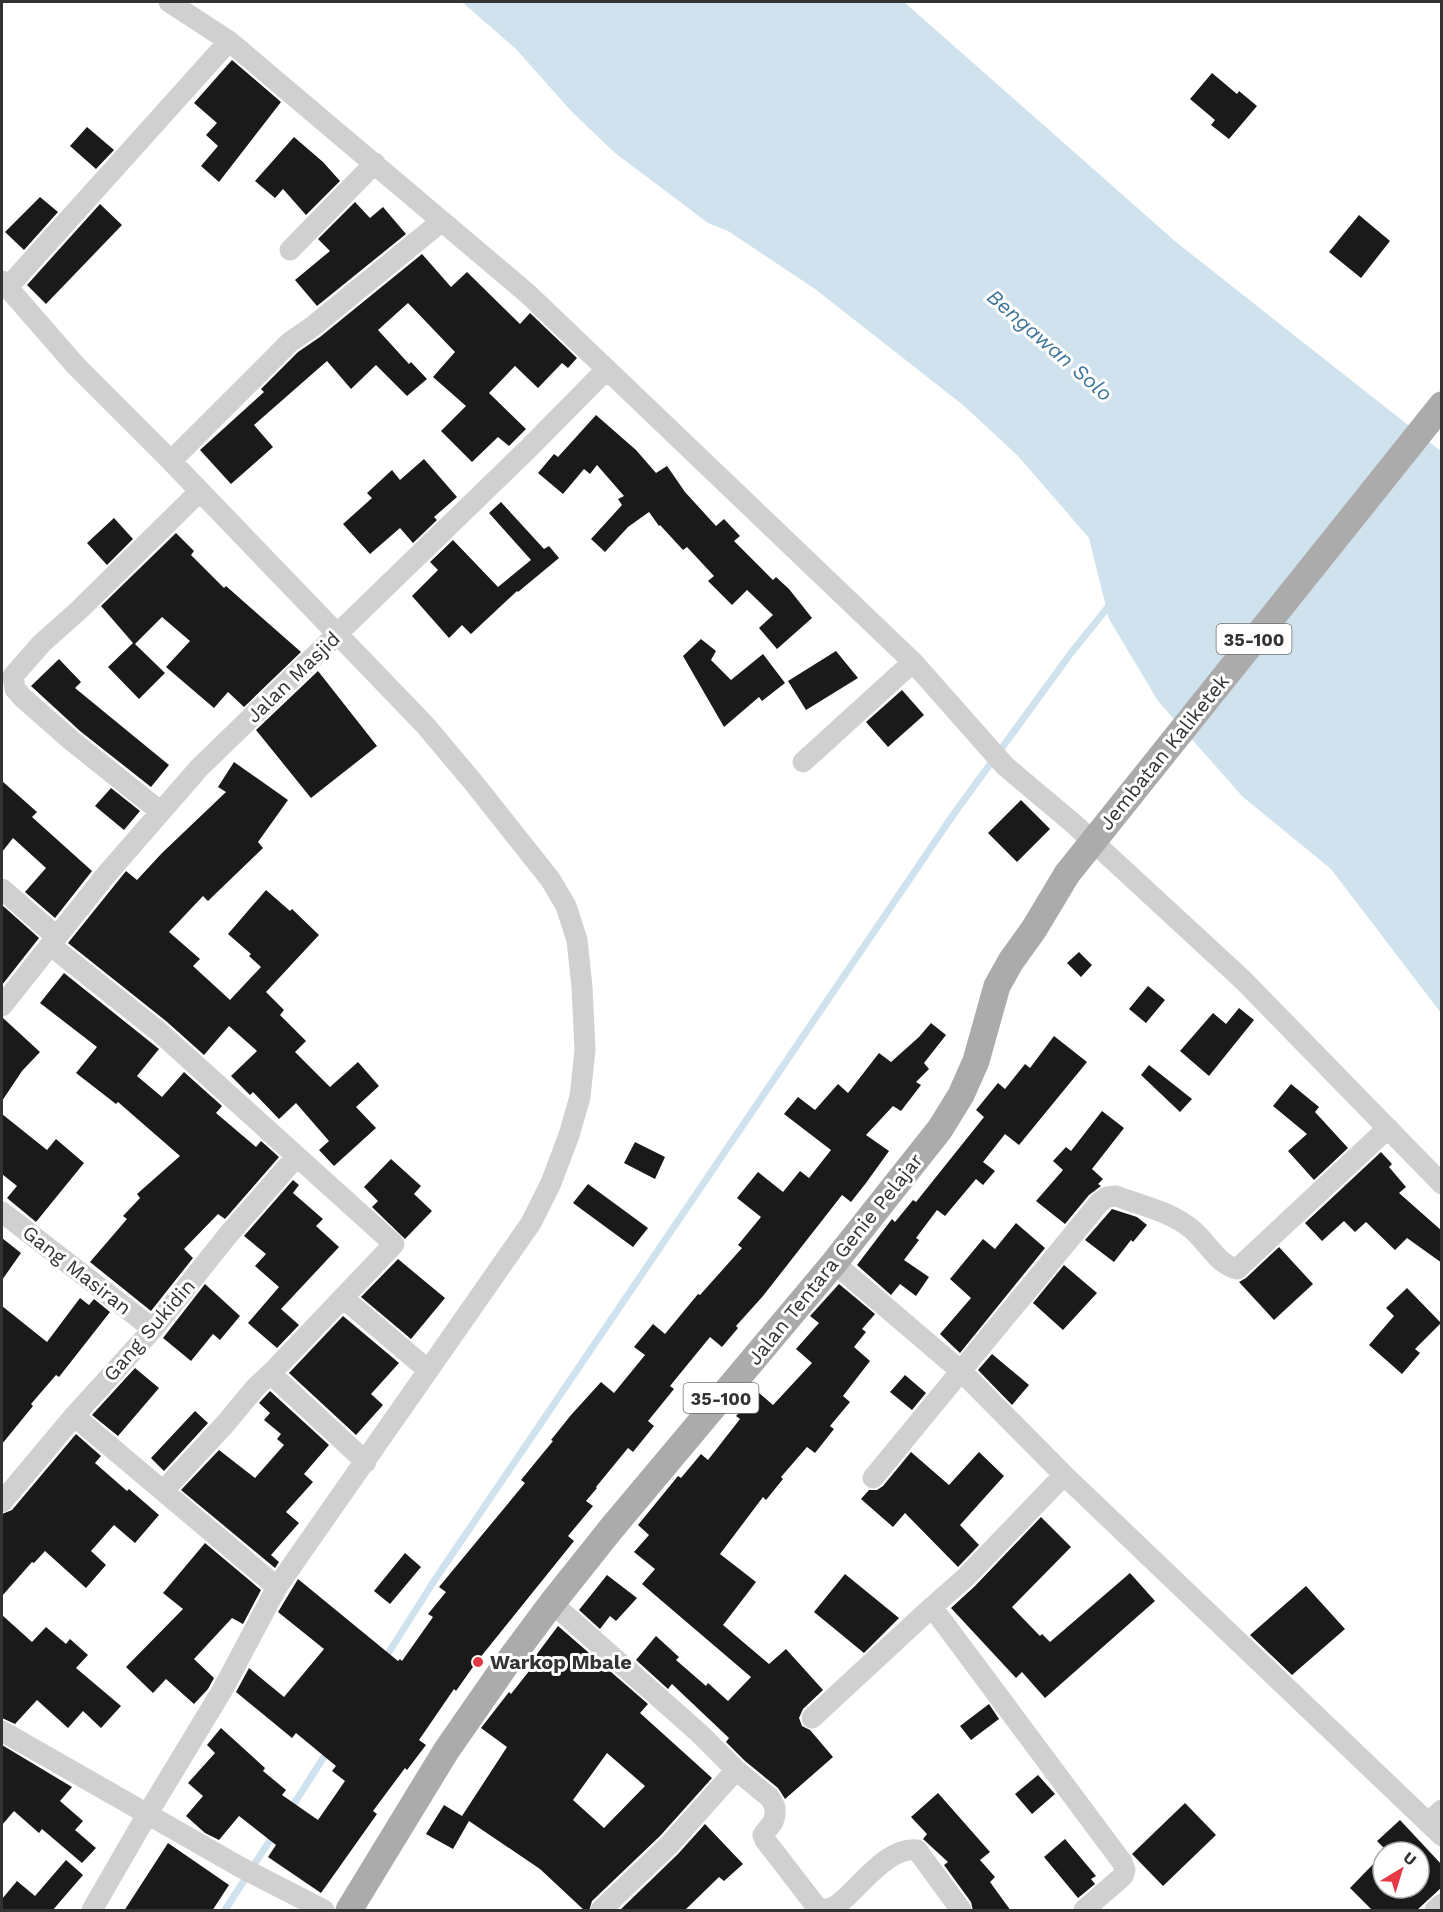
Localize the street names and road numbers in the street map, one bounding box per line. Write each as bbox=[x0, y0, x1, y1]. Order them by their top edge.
road number: 35-100 bbox=[1216, 624, 1292, 654]
street label: Jalan Masjid bbox=[241, 626, 345, 728]
street label: Jembatan Kaliketek bbox=[1094, 669, 1234, 835]
street label: Jalan Tentara Genie Pelajar bbox=[742, 1148, 928, 1370]
street label: Gang Masiran bbox=[18, 1220, 136, 1320]
street label: Gang Sukidin bbox=[98, 1274, 200, 1386]
road number: 35-100 bbox=[684, 1383, 758, 1413]

